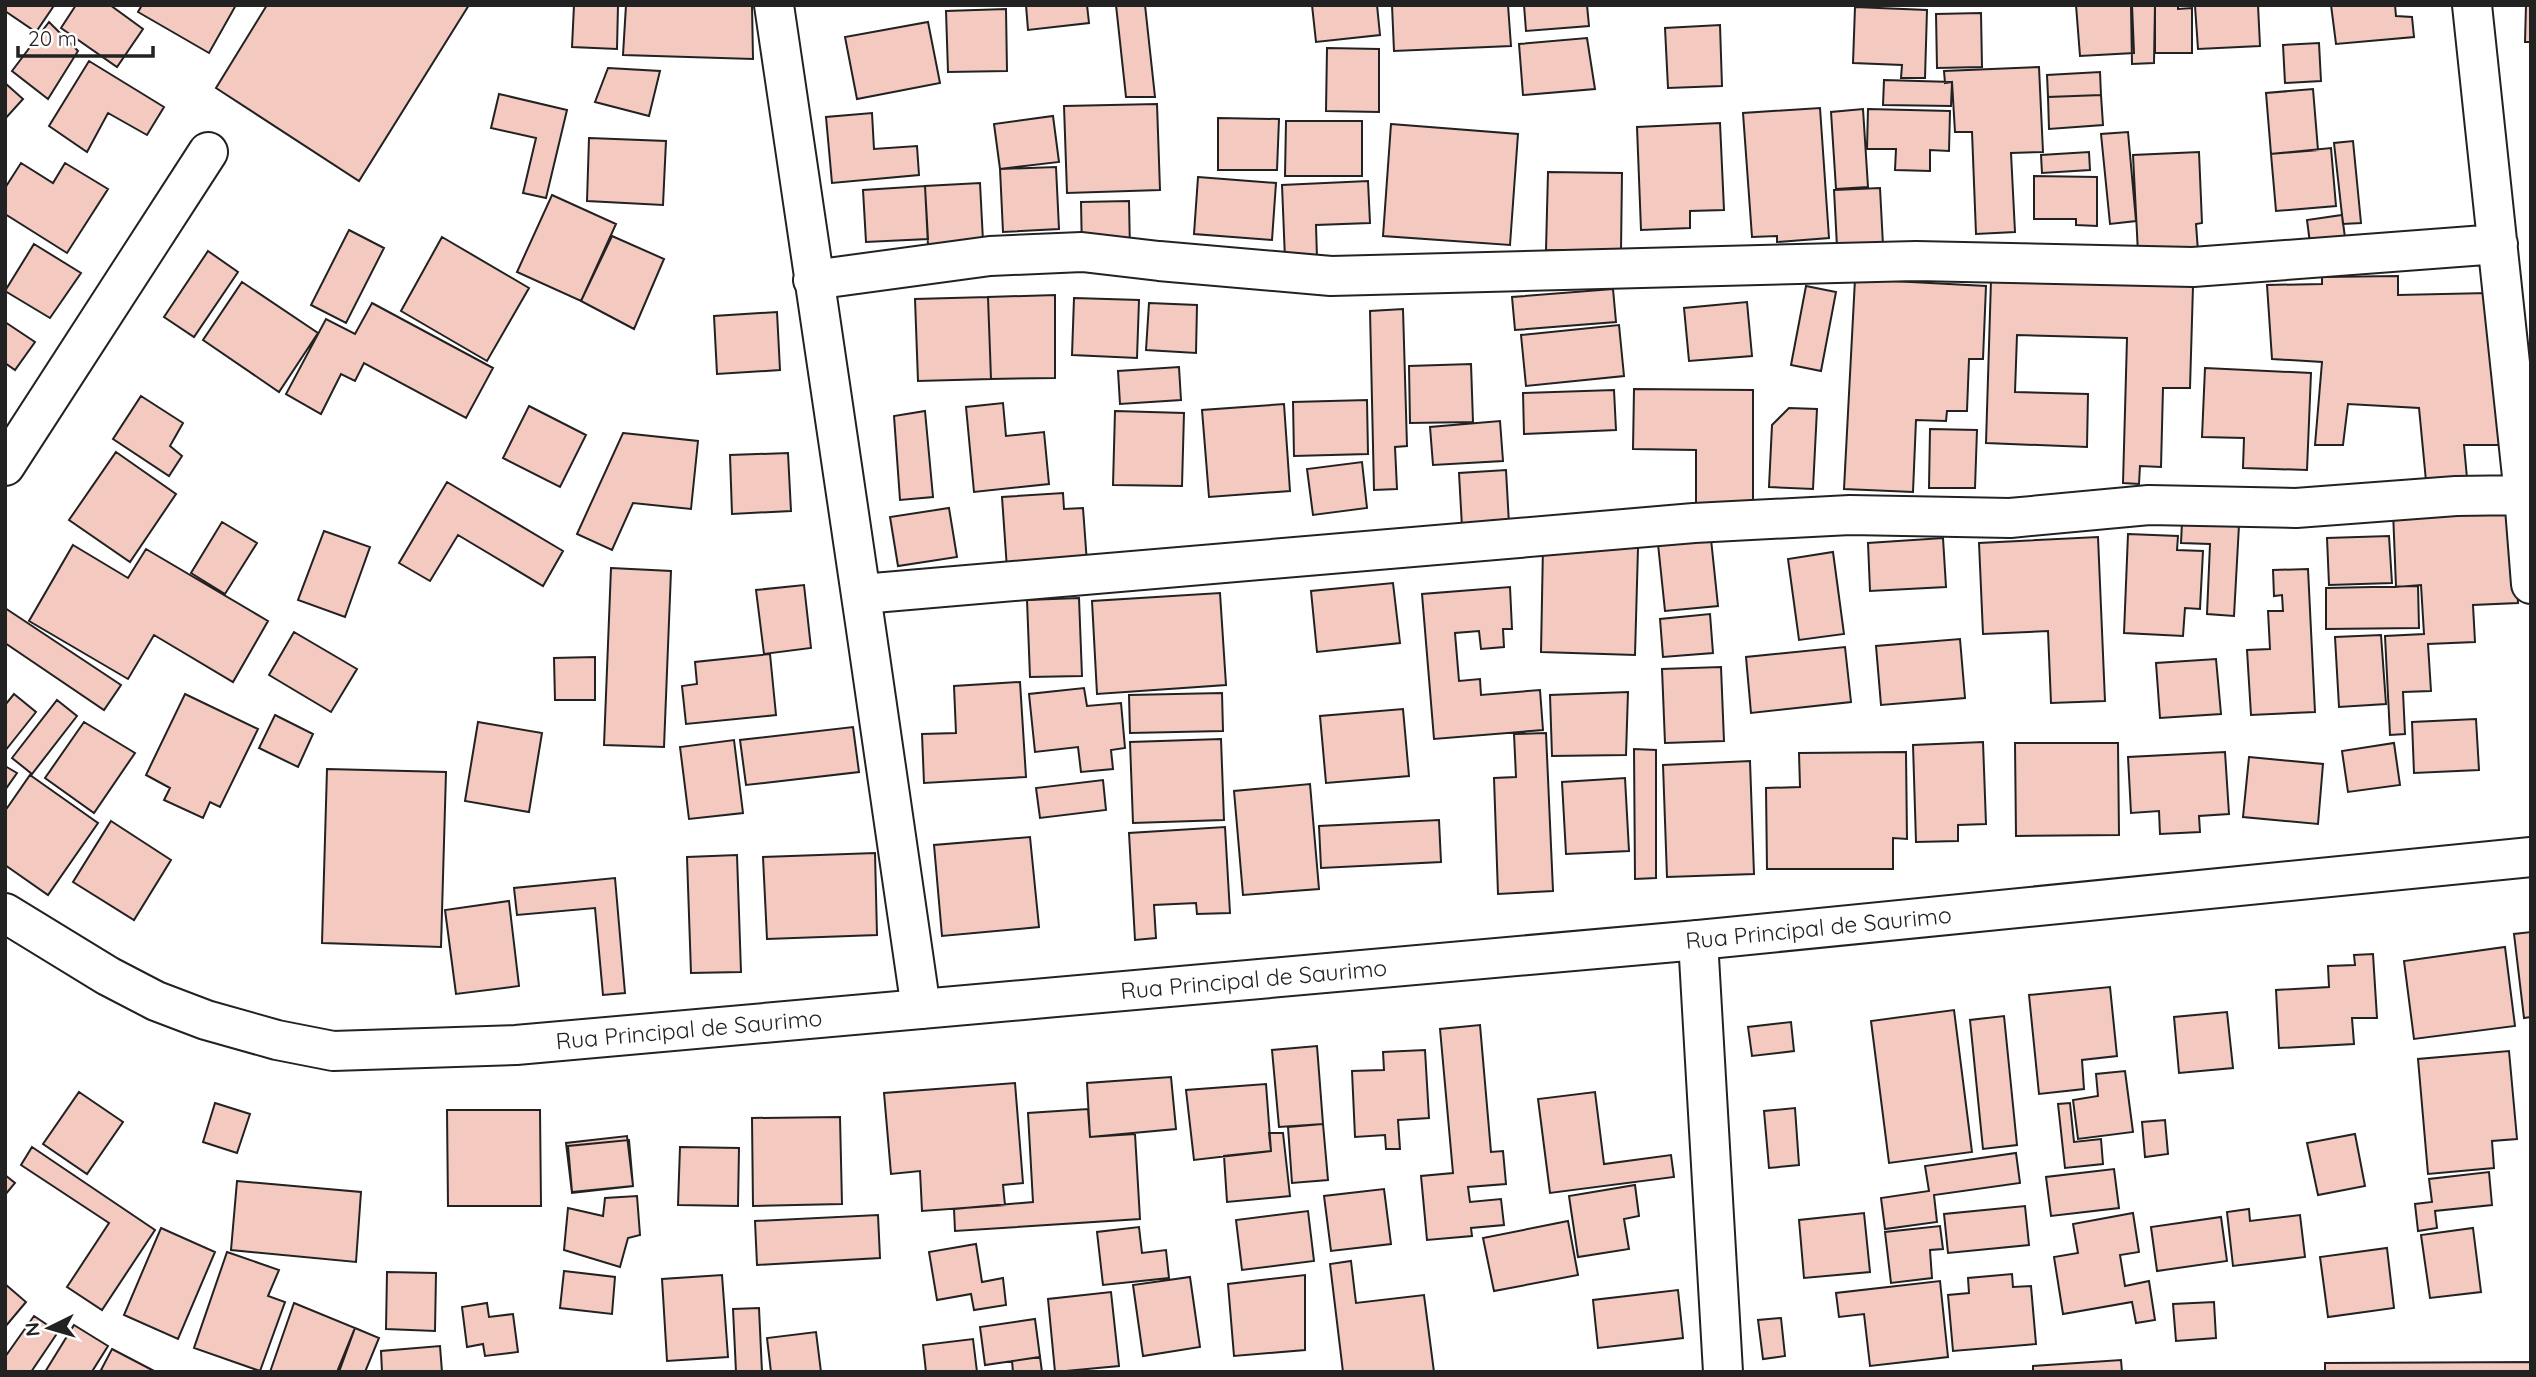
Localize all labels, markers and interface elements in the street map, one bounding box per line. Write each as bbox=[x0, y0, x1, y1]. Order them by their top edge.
scale bar bbox=[18, 14, 152, 58]
text: 20 m bbox=[28, 25, 77, 51]
street label: Rua Principal de Saurimo bbox=[1684, 900, 1953, 955]
street label: Rua Principal de Saurimo bbox=[1119, 953, 1388, 1005]
street label: Rua Principal de Saurimo bbox=[555, 1003, 823, 1055]
north arrow bbox=[14, 1293, 84, 1363]
text: N bbox=[20, 1321, 45, 1337]

